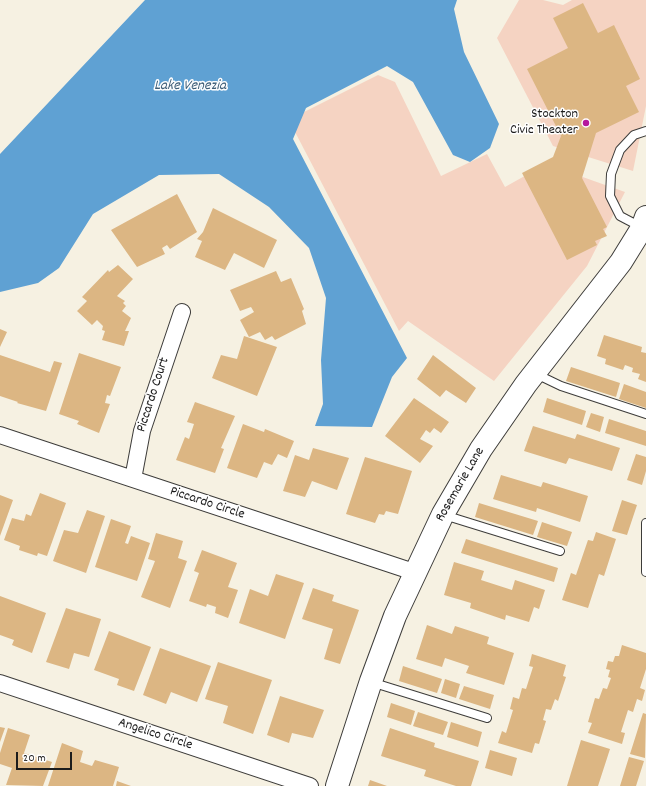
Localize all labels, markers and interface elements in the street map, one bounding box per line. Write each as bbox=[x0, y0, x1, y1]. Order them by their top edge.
water label: Lake Venezia bbox=[154, 78, 226, 96]
place label: Stockton Civic Theater bbox=[510, 107, 578, 140]
marker: Stockton Civic Theater bbox=[581, 118, 591, 128]
street label: Piccardo Court bbox=[134, 356, 174, 434]
street label: Rosemarie Lane bbox=[433, 445, 489, 525]
street label: Piccardo Circle bbox=[167, 484, 247, 524]
street label: Angelico Circle bbox=[116, 715, 194, 755]
scale bar bbox=[18, 744, 74, 770]
text: 20 m bbox=[23, 750, 46, 767]

